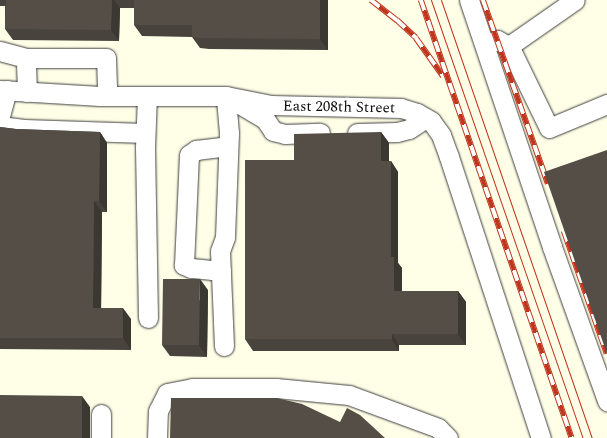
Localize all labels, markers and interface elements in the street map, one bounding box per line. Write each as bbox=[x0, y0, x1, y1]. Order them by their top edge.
street label: East 208th Street bbox=[283, 97, 395, 117]

